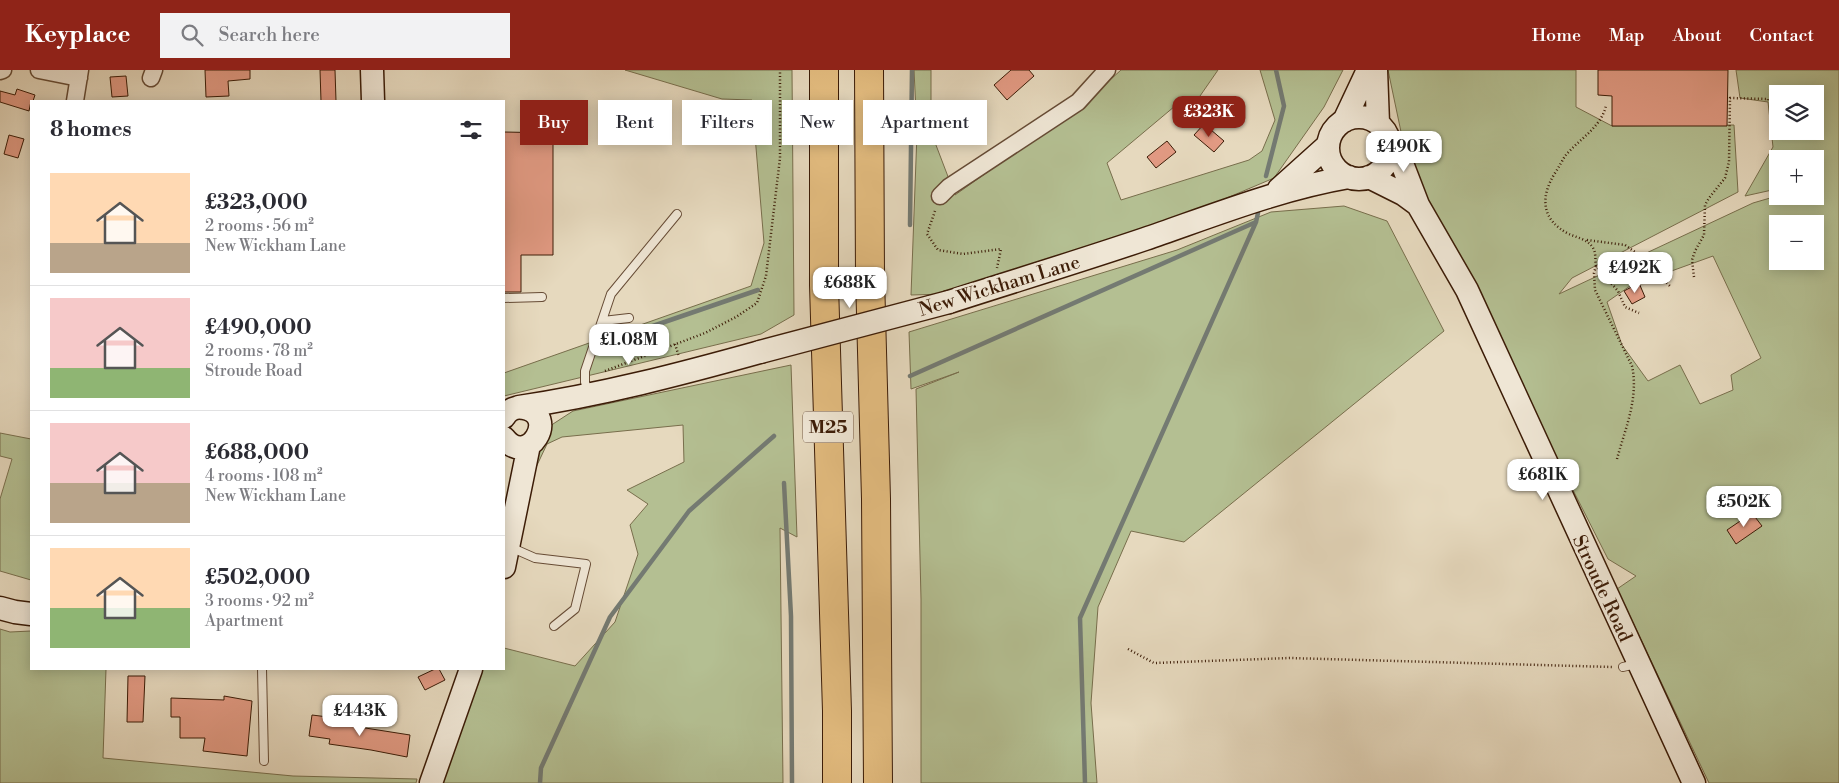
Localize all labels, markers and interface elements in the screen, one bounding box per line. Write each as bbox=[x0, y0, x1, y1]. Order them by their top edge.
search box bbox=[160, 13, 510, 58]
text: Keyplace bbox=[25, 20, 130, 50]
icon: search bbox=[178, 21, 206, 49]
text: Search here bbox=[218, 23, 320, 47]
text: Home bbox=[1532, 24, 1581, 47]
text: Map bbox=[1609, 24, 1645, 47]
text: About bbox=[1673, 24, 1722, 47]
text: Contact bbox=[1750, 24, 1814, 47]
map controls bbox=[1769, 85, 1824, 270]
button: layers bbox=[1769, 85, 1824, 140]
pin: £323K bbox=[1174, 96, 1244, 138]
chip: Buy bbox=[520, 100, 588, 145]
chip: Rent bbox=[598, 100, 672, 145]
chip: Filters bbox=[682, 100, 772, 145]
chip: New bbox=[782, 100, 853, 145]
chip: Apartment bbox=[863, 100, 987, 145]
text: £323K bbox=[1183, 102, 1235, 122]
icon: filters bbox=[457, 116, 485, 144]
text: 8 homes bbox=[50, 117, 132, 143]
pin: £490K bbox=[1369, 131, 1439, 173]
text: £490K bbox=[1377, 137, 1431, 157]
button: + bbox=[1769, 150, 1824, 205]
text: £323,000 bbox=[205, 190, 307, 216]
icon: home bbox=[90, 193, 150, 253]
button: − bbox=[1769, 215, 1824, 270]
text: 2 rooms · 56 m² bbox=[205, 216, 314, 236]
text: New Wickham Lane bbox=[205, 236, 346, 256]
street label: New Wickham Lane bbox=[916, 250, 1083, 322]
pin: £492K bbox=[1600, 252, 1670, 294]
text: £492K bbox=[1609, 258, 1661, 278]
pin: £688K bbox=[815, 266, 885, 309]
text: £688K bbox=[824, 273, 876, 293]
text: £490,000 bbox=[205, 315, 312, 341]
icon: home bbox=[90, 318, 150, 378]
pin: £1.08M bbox=[588, 324, 670, 366]
text: £1.08M bbox=[600, 330, 658, 350]
text: 2 rooms · 78 m² bbox=[205, 341, 313, 361]
text: Stroude Road bbox=[205, 361, 302, 381]
road number: M25 bbox=[803, 412, 853, 442]
text: £688,000 bbox=[205, 440, 309, 466]
icon: home bbox=[90, 443, 150, 503]
pin: £681K bbox=[1508, 458, 1578, 501]
text: £681K bbox=[1518, 465, 1568, 485]
text: 4 rooms · 108 m² bbox=[205, 466, 323, 486]
text: New Wickham Lane bbox=[205, 486, 346, 506]
pin: £502K bbox=[1709, 486, 1779, 528]
text: £502K bbox=[1717, 492, 1771, 512]
street label: Stroude Road bbox=[1567, 531, 1637, 646]
text: £502,000 bbox=[205, 565, 310, 591]
icon: home bbox=[90, 568, 150, 628]
text: 3 rooms · 92 m² bbox=[205, 591, 314, 611]
text: Apartment bbox=[205, 611, 284, 631]
pin: £443K bbox=[325, 694, 395, 737]
text: £443K bbox=[333, 701, 387, 721]

